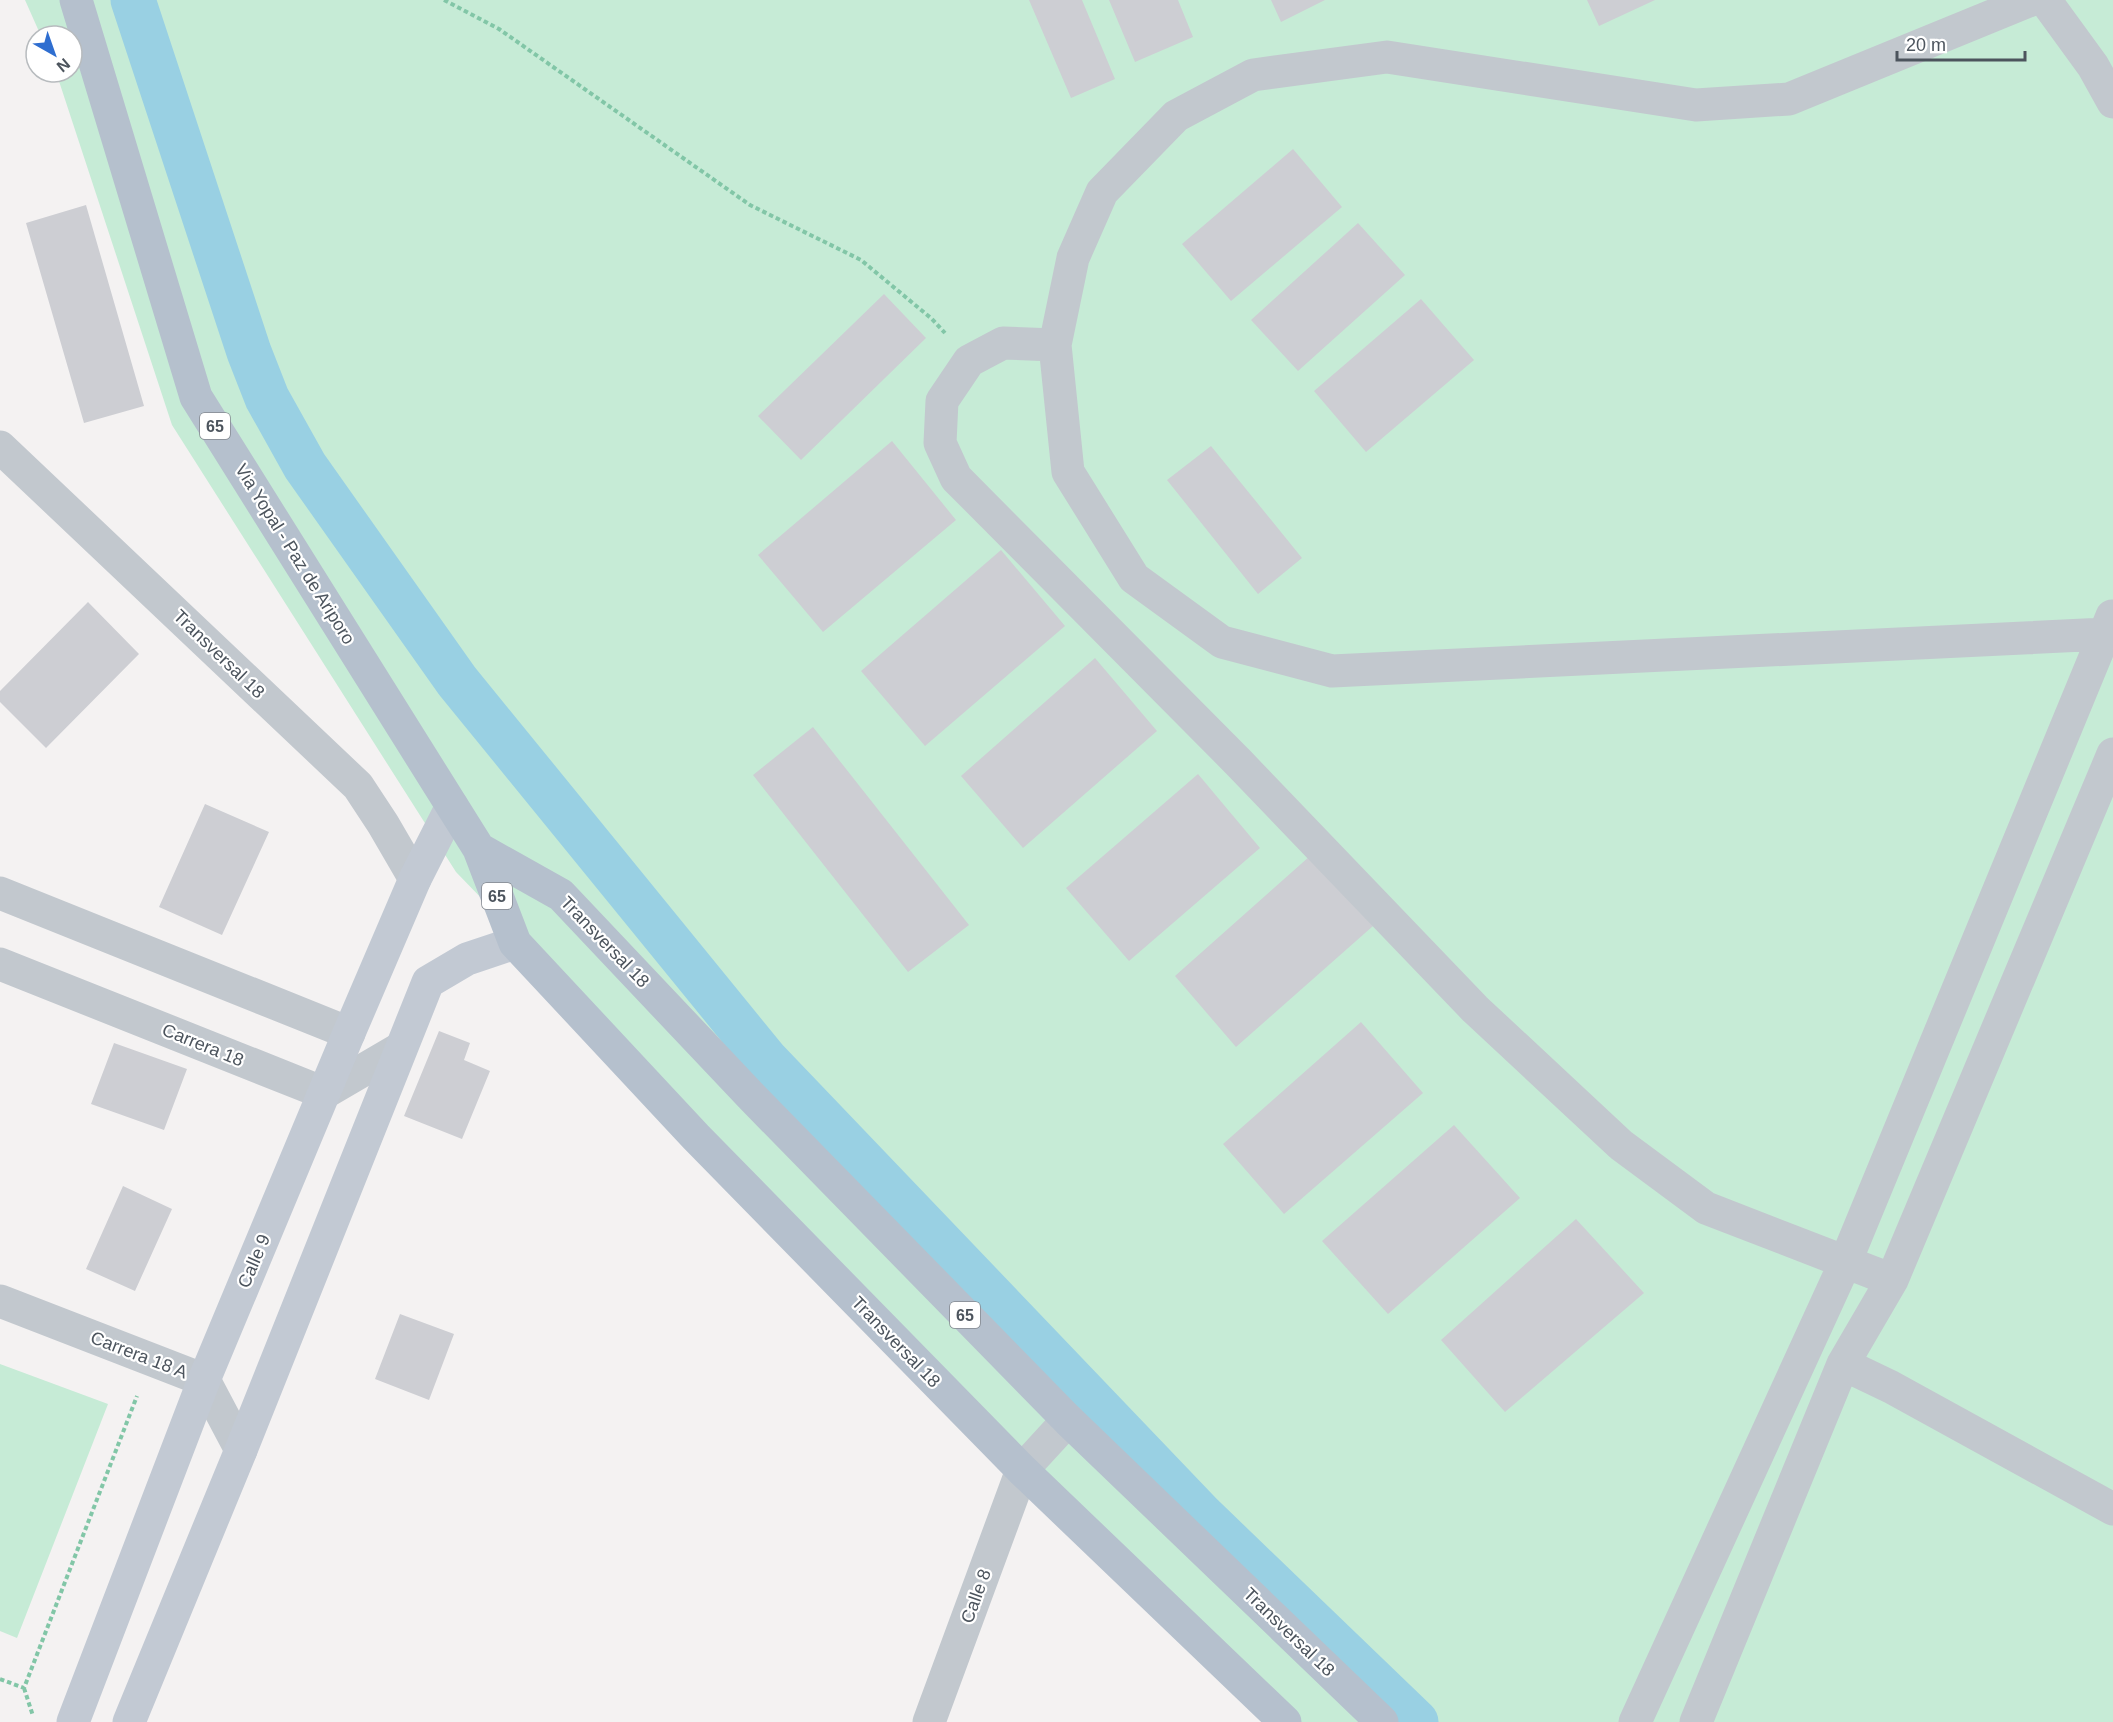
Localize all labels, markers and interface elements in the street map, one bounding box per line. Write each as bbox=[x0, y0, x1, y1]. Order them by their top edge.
north arrow bbox=[24, 24, 84, 84]
scale bar bbox=[1897, 24, 2024, 62]
text: 20 m bbox=[1906, 35, 1946, 55]
text: N bbox=[53, 55, 73, 75]
road number: 65 bbox=[200, 413, 230, 439]
street label: Via Yopal - Paz de Ariporo bbox=[231, 460, 359, 648]
street label: Transversal 18 bbox=[169, 606, 269, 702]
road number: 65 bbox=[482, 883, 512, 909]
street label: Transversal 18 bbox=[557, 892, 653, 992]
street label: Carrera 18 bbox=[159, 1020, 247, 1070]
street label: Calle 9 bbox=[234, 1231, 274, 1291]
street label: Transversal 18 bbox=[848, 1292, 944, 1392]
road number: 65 bbox=[950, 1302, 980, 1328]
street label: Carrera 18 A bbox=[88, 1327, 190, 1383]
street label: Calle 8 bbox=[957, 1566, 995, 1626]
street label: Transversal 18 bbox=[1239, 1584, 1339, 1680]

